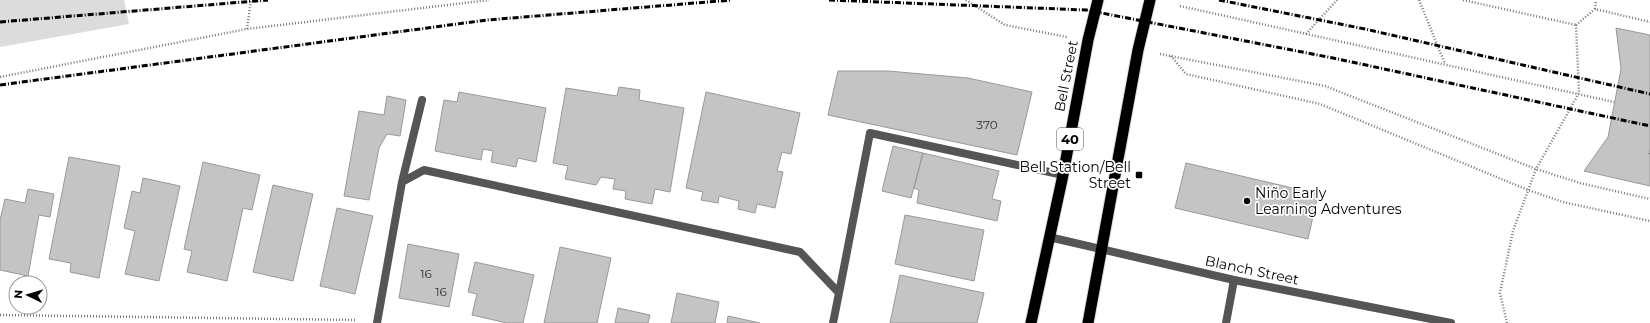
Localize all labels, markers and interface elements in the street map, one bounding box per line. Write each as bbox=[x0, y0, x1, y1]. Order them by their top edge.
street label: Bell Street bbox=[1050, 38, 1082, 113]
house number: 370 bbox=[976, 117, 998, 132]
road number: 40 bbox=[1057, 128, 1083, 150]
place label: Bell Station/Bell Street bbox=[1020, 158, 1131, 192]
marker: Bell Station/Bell Street bbox=[1134, 170, 1144, 180]
place label: Niño Early Learning Adventures bbox=[1255, 184, 1402, 218]
marker: Niño Early Learning Adventures bbox=[1242, 196, 1252, 206]
street label: Blanch Street bbox=[1204, 251, 1301, 289]
house number: 16 bbox=[420, 266, 432, 281]
north arrow bbox=[8, 275, 48, 315]
house number: 16 bbox=[435, 284, 447, 299]
text: N bbox=[11, 289, 25, 299]

